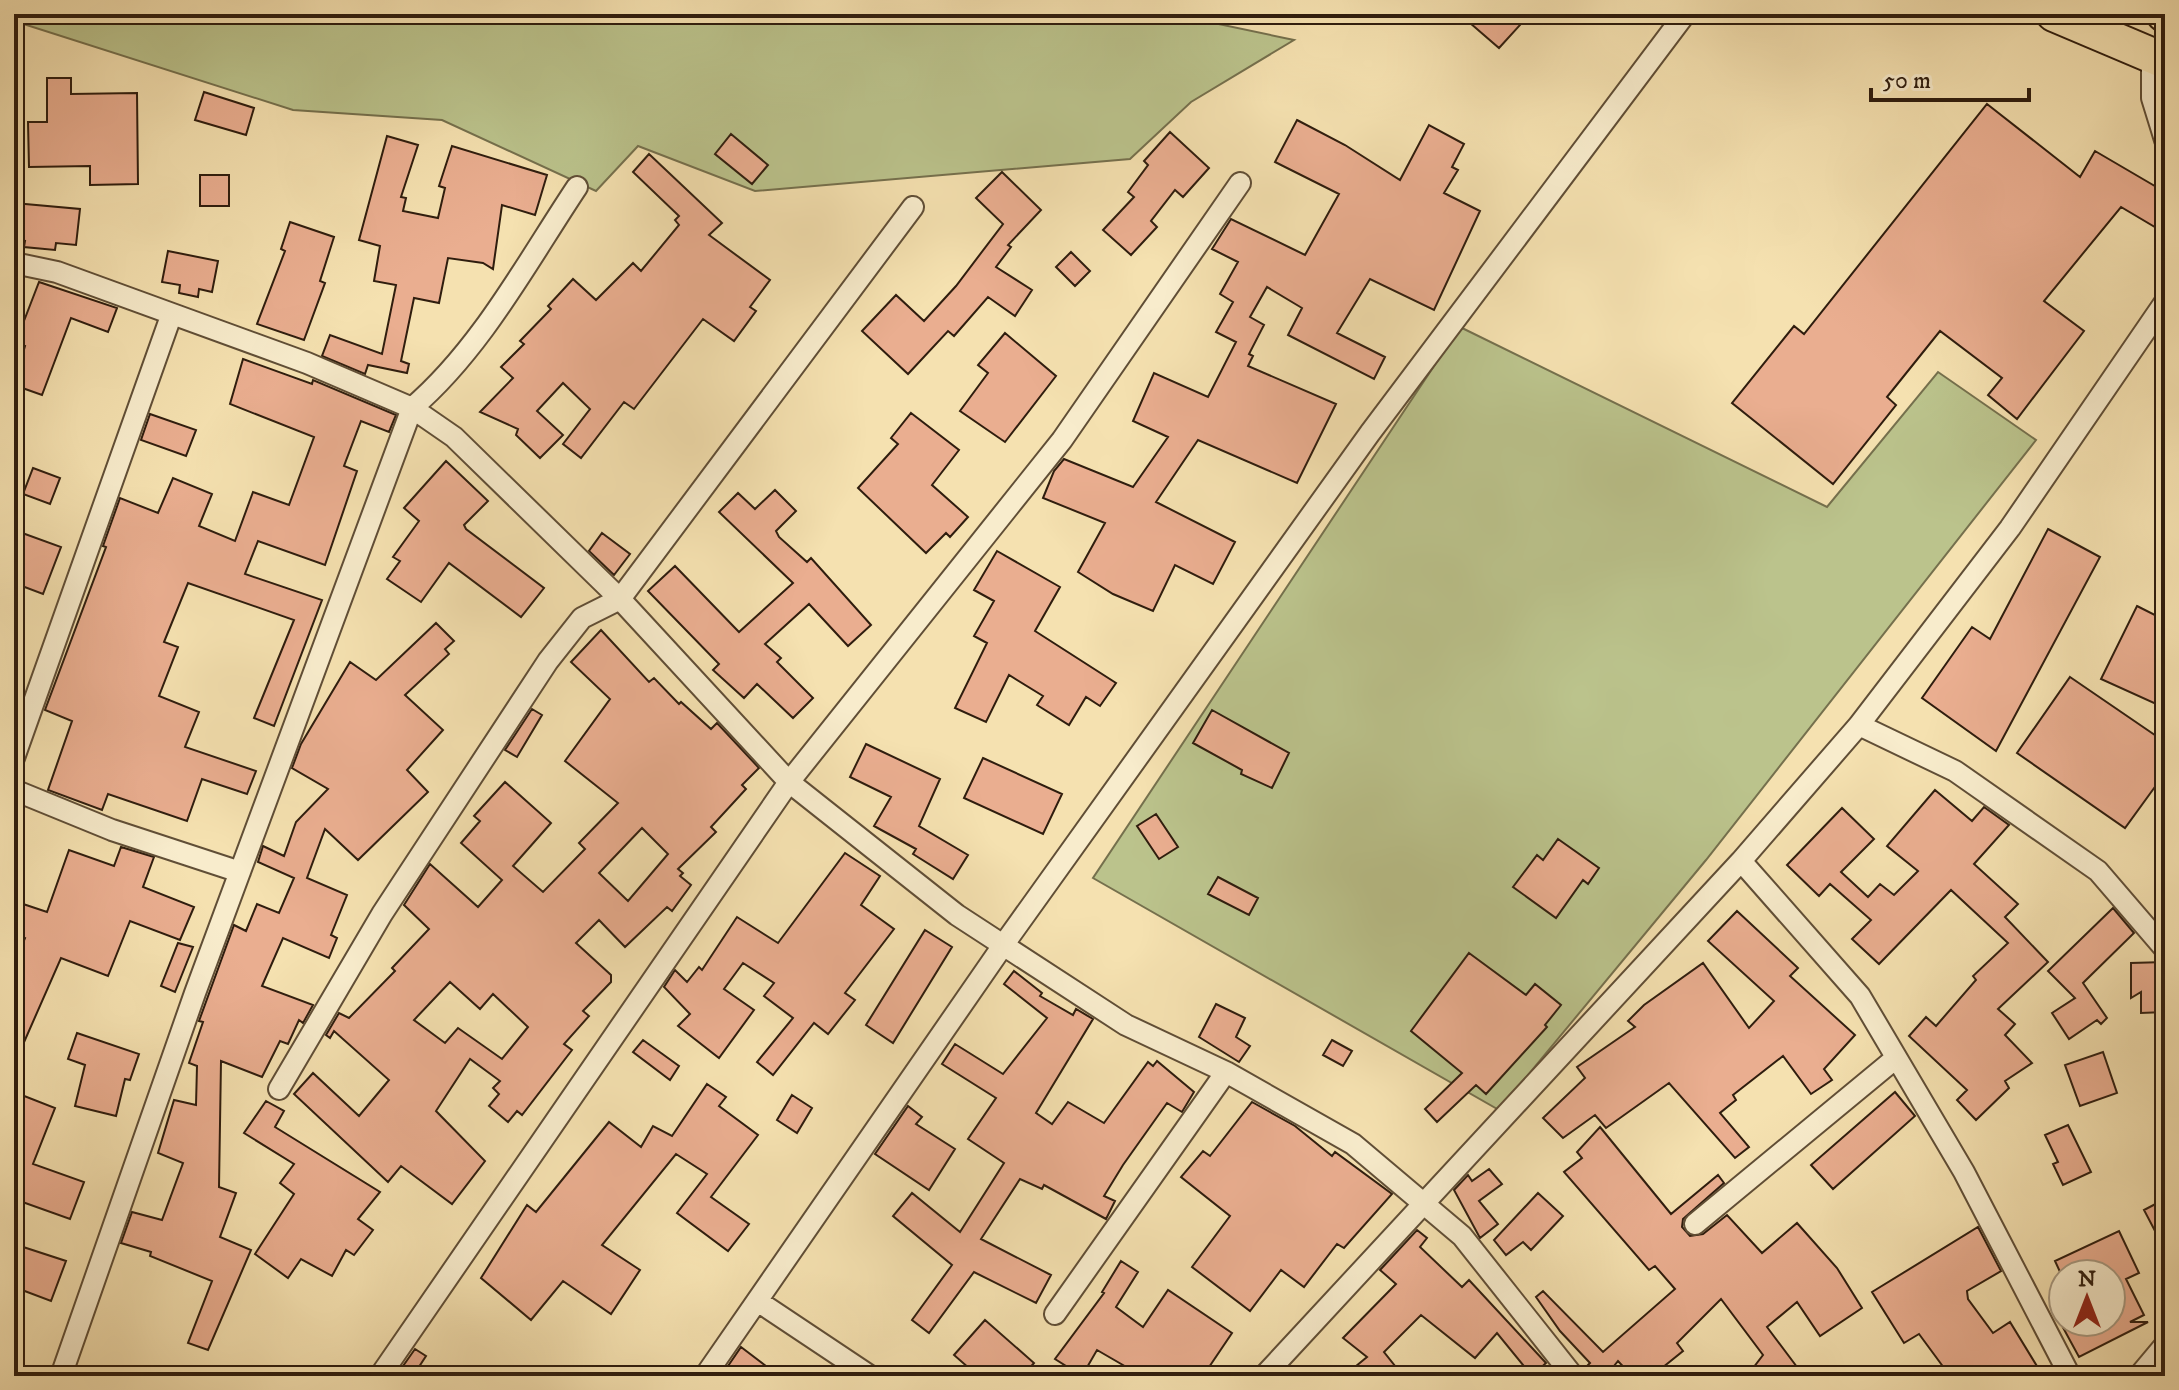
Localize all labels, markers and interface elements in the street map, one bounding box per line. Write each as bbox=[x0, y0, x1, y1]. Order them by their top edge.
scale bar bbox=[1871, 52, 2029, 102]
text: 50 m bbox=[1883, 66, 1931, 96]
north arrow bbox=[2047, 1258, 2127, 1338]
text: N bbox=[2078, 1266, 2096, 1293]

